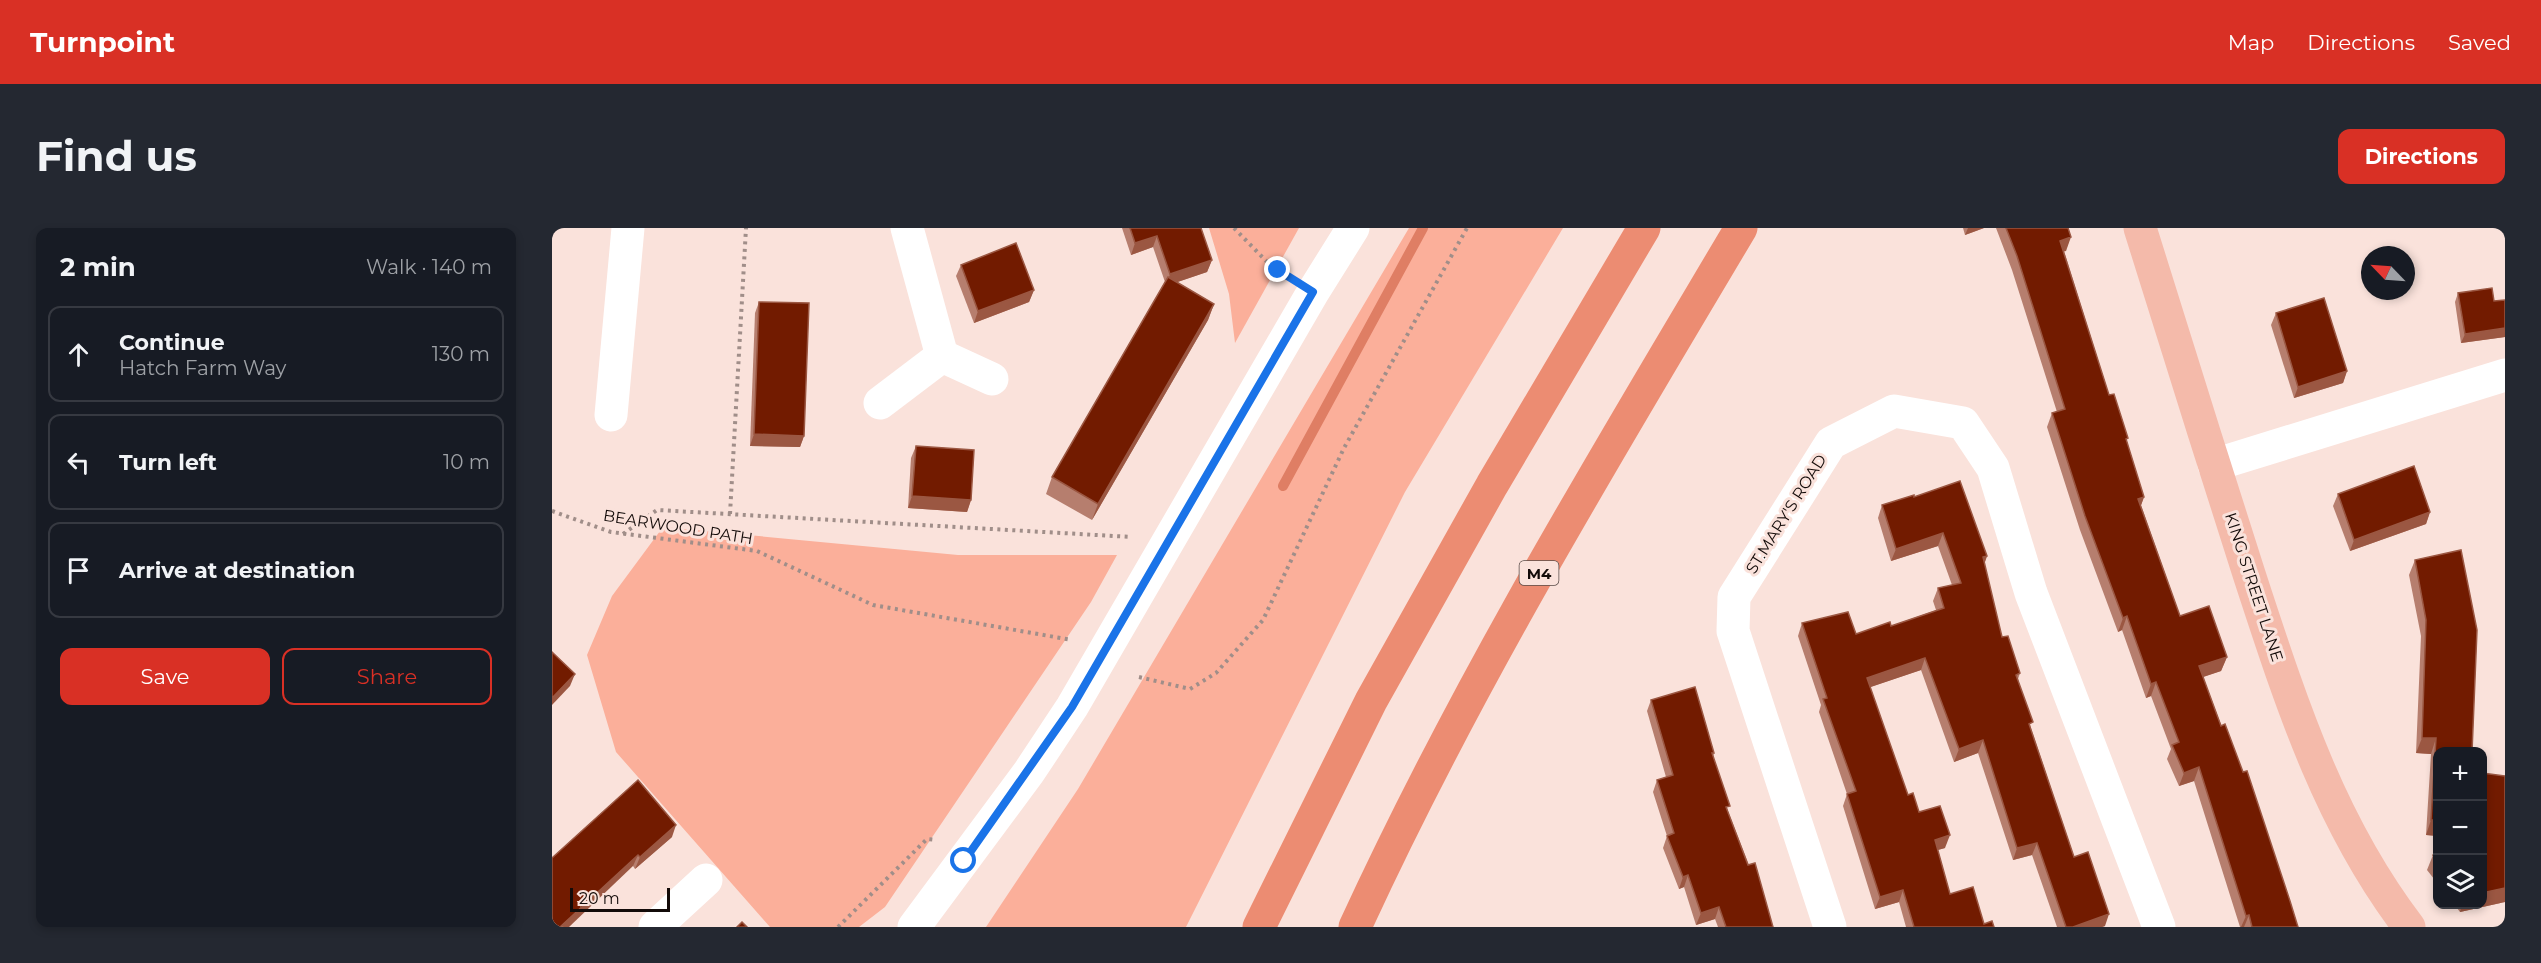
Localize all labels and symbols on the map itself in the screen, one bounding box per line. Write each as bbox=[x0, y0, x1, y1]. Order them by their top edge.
north arrow bbox=[2361, 246, 2415, 300]
route end bbox=[1264, 256, 1290, 282]
street label: ST.MARY'S ROAD bbox=[1742, 451, 1830, 577]
street label: BEARWOOD PATH bbox=[602, 506, 754, 548]
street label: KING STREET LANE bbox=[2221, 510, 2287, 664]
road number: M4 bbox=[1520, 561, 1558, 585]
route start bbox=[950, 847, 976, 873]
scale bar bbox=[570, 885, 670, 912]

